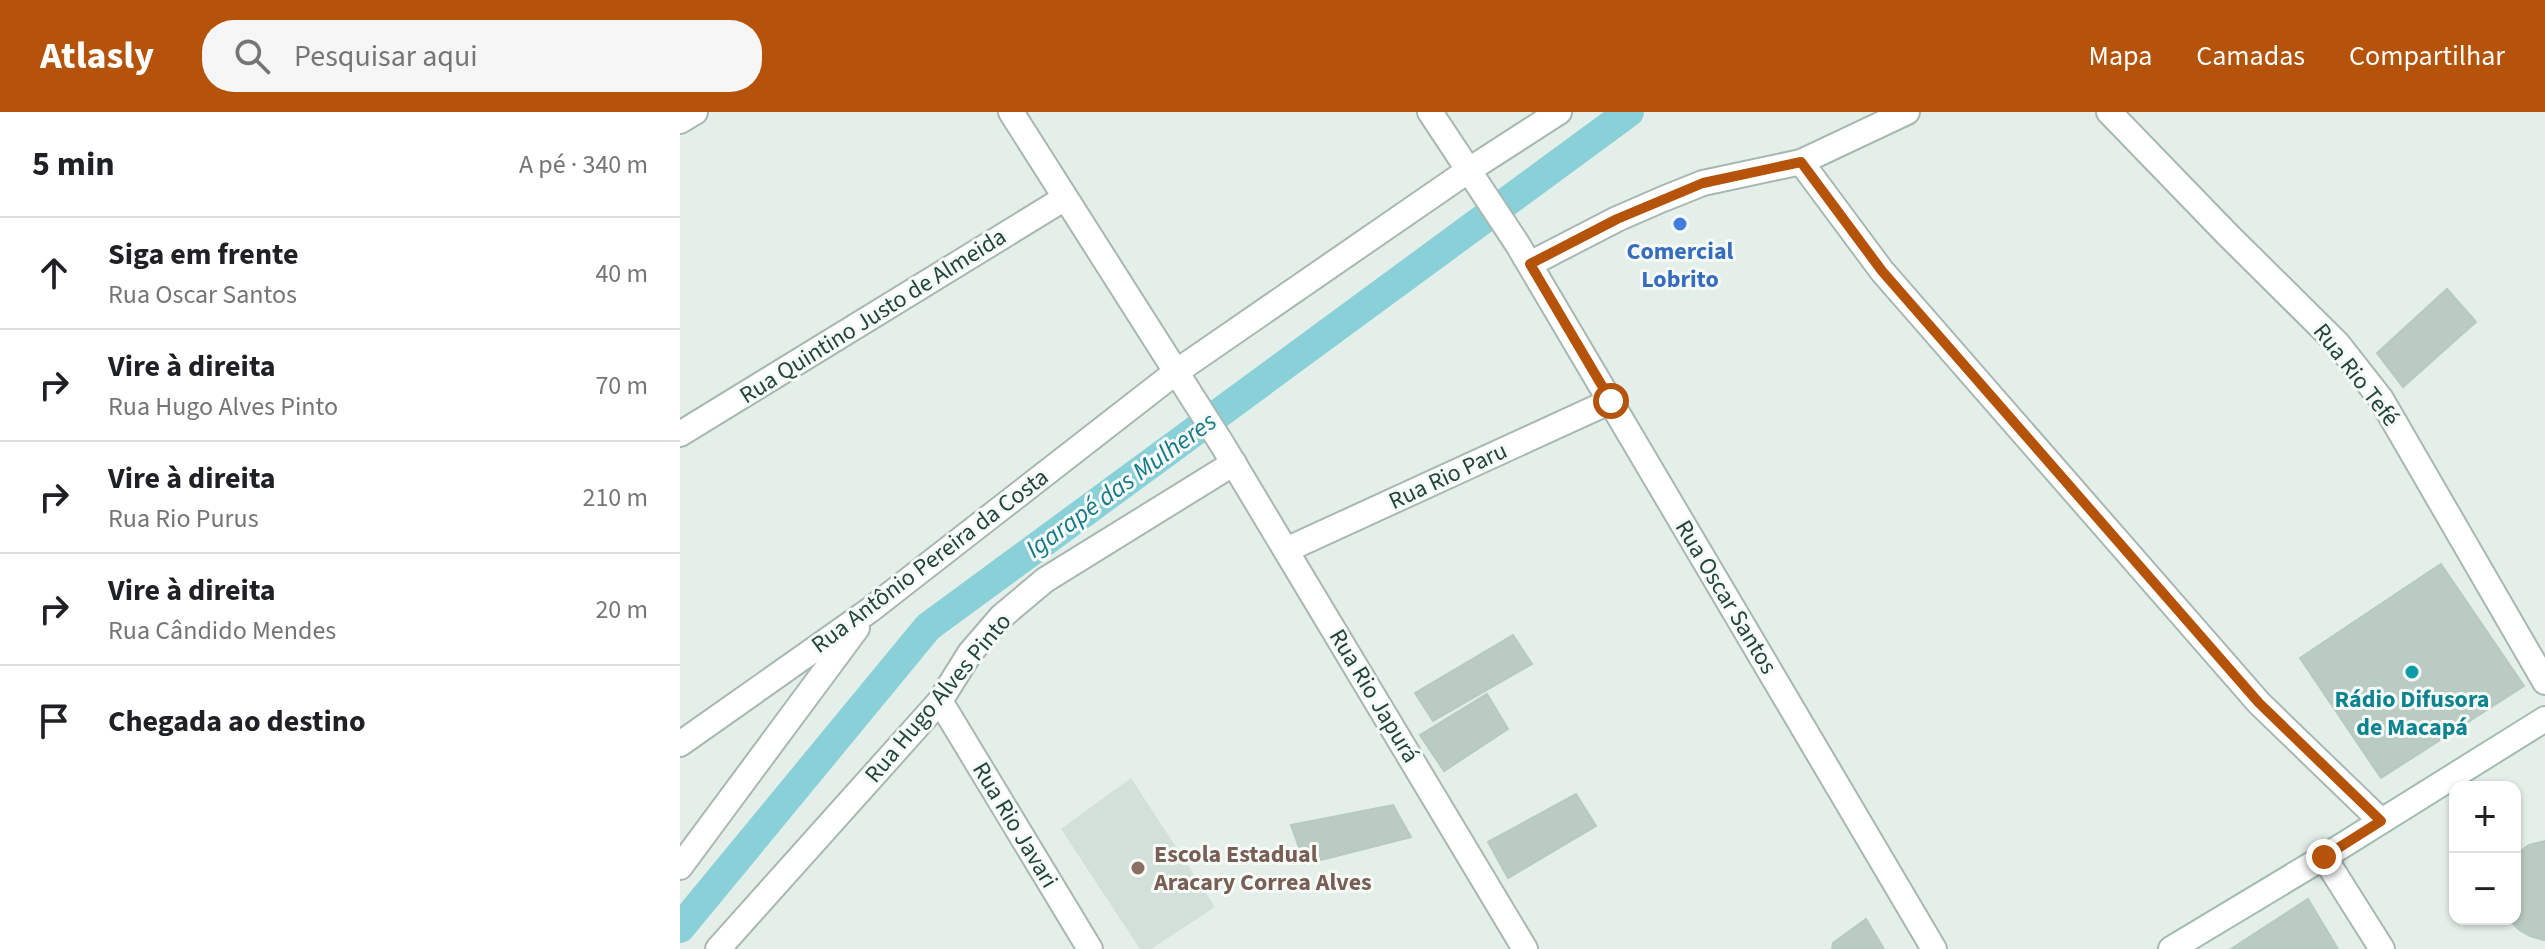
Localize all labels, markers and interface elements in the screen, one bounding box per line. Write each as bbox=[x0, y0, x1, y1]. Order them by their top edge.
search box bbox=[202, 20, 762, 92]
text: Atlasly bbox=[40, 29, 154, 83]
icon: search bbox=[230, 34, 274, 78]
text: Pesquisar aqui bbox=[294, 35, 478, 78]
text: Mapa bbox=[2089, 36, 2152, 76]
text: Camadas bbox=[2196, 36, 2305, 76]
text: Compartilhar bbox=[2349, 36, 2505, 76]
text: 5 min bbox=[32, 140, 115, 189]
text: A pé · 340 m bbox=[519, 146, 648, 183]
marker: Comercial Lobrito bbox=[1671, 215, 1689, 233]
street label: Rua Quintino Justo de Almeida bbox=[733, 219, 1013, 413]
text: Siga em frente bbox=[108, 233, 299, 276]
place label: Comercial Lobrito bbox=[1627, 234, 1734, 297]
icon: ahead bbox=[32, 251, 76, 295]
text: 40 m bbox=[595, 255, 648, 292]
text: Rua Oscar Santos bbox=[108, 276, 297, 313]
street label: Rua Rio Tefé bbox=[2304, 316, 2408, 434]
text: Vire à direita bbox=[108, 345, 276, 388]
icon: right bbox=[32, 363, 76, 407]
text: 70 m bbox=[595, 367, 648, 404]
route start bbox=[1593, 383, 1629, 419]
text: Rua Hugo Alves Pinto bbox=[108, 388, 338, 425]
water label: Igarapé das Mulheres bbox=[1018, 403, 1224, 567]
street label: Rua Rio Paru bbox=[1383, 433, 1513, 519]
text: Vire à direita bbox=[108, 457, 276, 500]
street label: Rua Antônio Pereira da Costa bbox=[804, 460, 1056, 662]
icon: right bbox=[32, 475, 76, 519]
text: 210 m bbox=[582, 479, 648, 516]
text: Rua Rio Purus bbox=[108, 500, 259, 537]
street label: Rua Oscar Santos bbox=[1666, 513, 1786, 681]
text: Vire à direita bbox=[108, 569, 276, 612]
icon: right bbox=[32, 587, 76, 631]
text: 20 m bbox=[595, 591, 648, 628]
street label: Rua Hugo Alves Pinto bbox=[856, 605, 1020, 791]
text: Rua Cândido Mendes bbox=[108, 612, 336, 649]
street label: Rua Rio Japurá bbox=[1320, 622, 1428, 770]
marker: Rádio Difusora de Macapá bbox=[2403, 663, 2421, 681]
place label: Rádio Difusora de Macapá bbox=[2335, 682, 2489, 745]
icon: arrive bbox=[32, 699, 76, 743]
text: Chegada ao destino bbox=[108, 700, 366, 743]
street label: Rua Rio Javari bbox=[964, 755, 1066, 895]
map controls bbox=[2449, 781, 2521, 925]
button: + bbox=[2449, 781, 2521, 853]
place label: Escola Estadual Aracary Correa Alves bbox=[1153, 837, 1372, 900]
route end bbox=[2306, 839, 2342, 875]
button: − bbox=[2449, 853, 2521, 925]
marker: Escola Estadual Aracary Correa Alves bbox=[1129, 859, 1147, 877]

